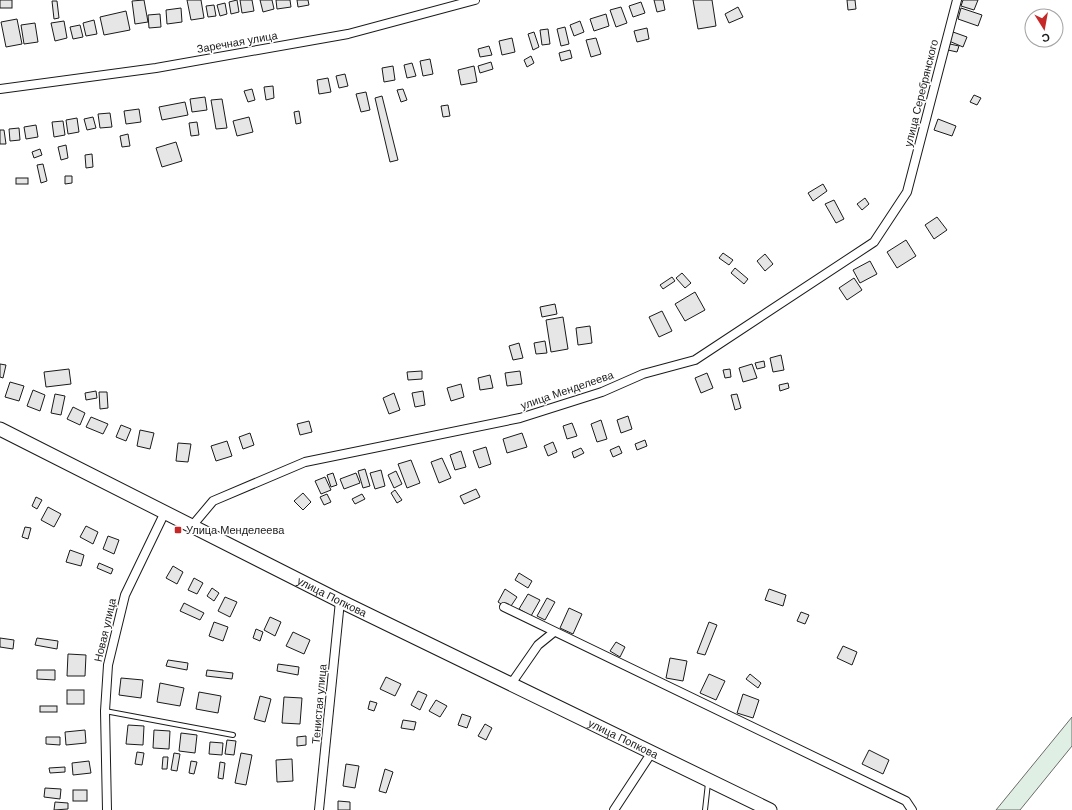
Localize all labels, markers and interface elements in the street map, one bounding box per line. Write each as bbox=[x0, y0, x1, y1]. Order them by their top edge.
north arrow bbox=[1024, 8, 1064, 48]
street label: Заречная улица bbox=[196, 28, 279, 56]
text: С bbox=[1041, 30, 1051, 45]
street label: улица Серебрянского bbox=[901, 38, 941, 148]
street label: улица Менделеева bbox=[519, 367, 616, 412]
place label: Улица Менделеева bbox=[186, 523, 285, 537]
marker: Улица Менделеева bbox=[173, 525, 183, 535]
street label: улица Попкова bbox=[295, 573, 370, 620]
street label: Новая улица bbox=[91, 596, 119, 663]
street label: Тенистая улица bbox=[309, 663, 330, 745]
street label: улица Попкова bbox=[586, 716, 661, 762]

